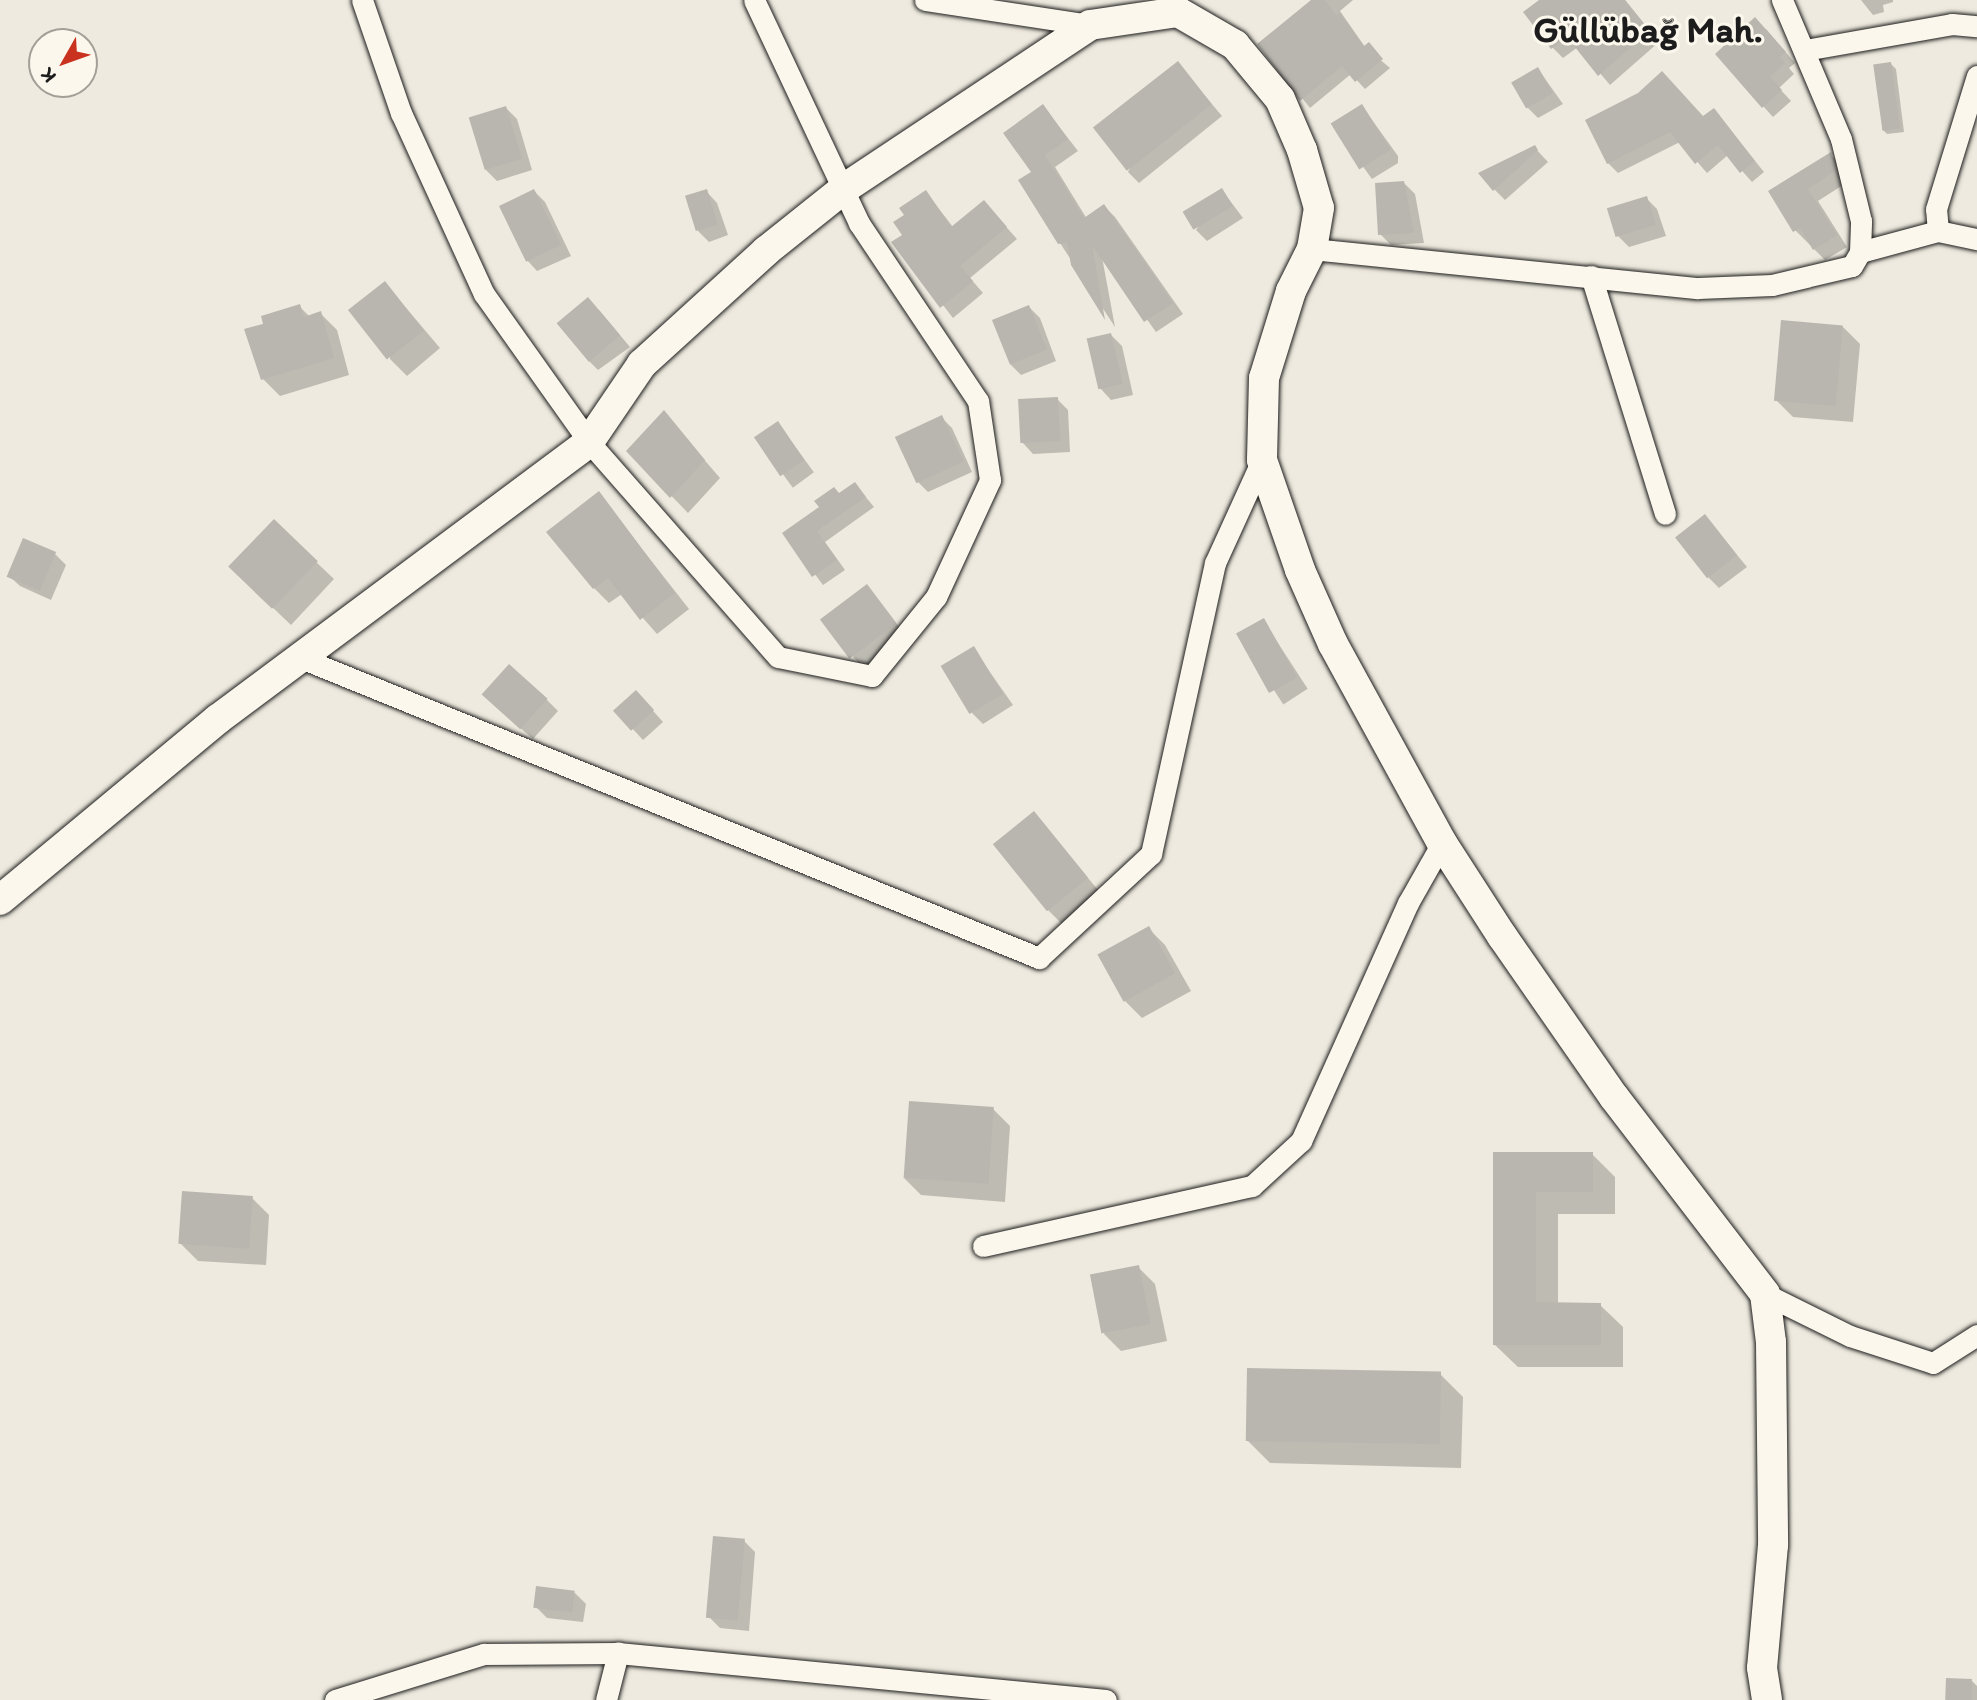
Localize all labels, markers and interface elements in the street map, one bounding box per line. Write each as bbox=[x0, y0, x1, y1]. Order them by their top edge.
district label: Güllübağ Mah. bbox=[1533, 7, 1763, 51]
north arrow bbox=[28, 28, 98, 98]
text: K bbox=[35, 63, 61, 88]

